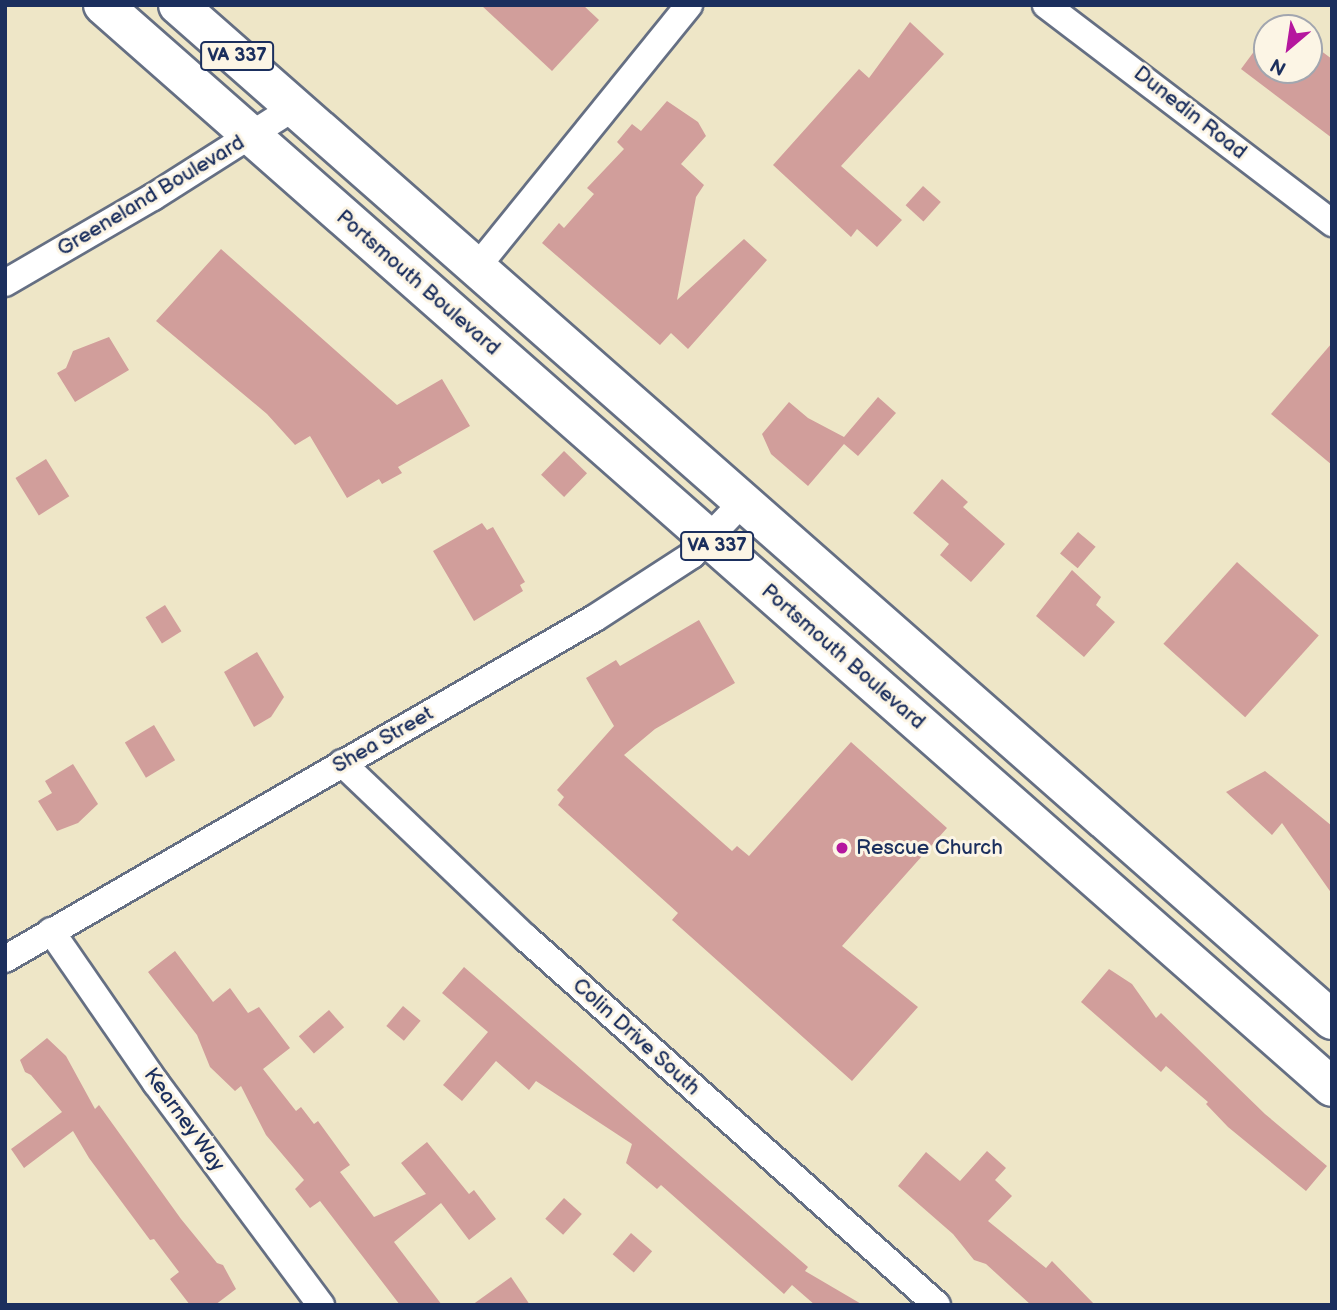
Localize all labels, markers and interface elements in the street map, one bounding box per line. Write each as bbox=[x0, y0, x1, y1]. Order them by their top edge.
north arrow bbox=[1253, 14, 1323, 84]
road number: VA 337 bbox=[198, 40, 276, 72]
text: N bbox=[1267, 53, 1290, 80]
street label: Dunedin Road bbox=[1128, 61, 1252, 165]
street label: Greeneland Boulevard bbox=[53, 130, 249, 262]
street label: Portsmouth Boulevard bbox=[331, 205, 505, 361]
road number: VA 337 bbox=[678, 530, 756, 562]
street label: Portsmouth Boulevard bbox=[756, 579, 930, 735]
street label: Shea Street bbox=[328, 701, 438, 779]
place label: Rescue Church bbox=[856, 835, 1003, 861]
marker: Rescue Church bbox=[834, 840, 850, 856]
street label: Colin Drive South bbox=[567, 973, 705, 1101]
street label: Kearney Way bbox=[137, 1063, 231, 1177]

